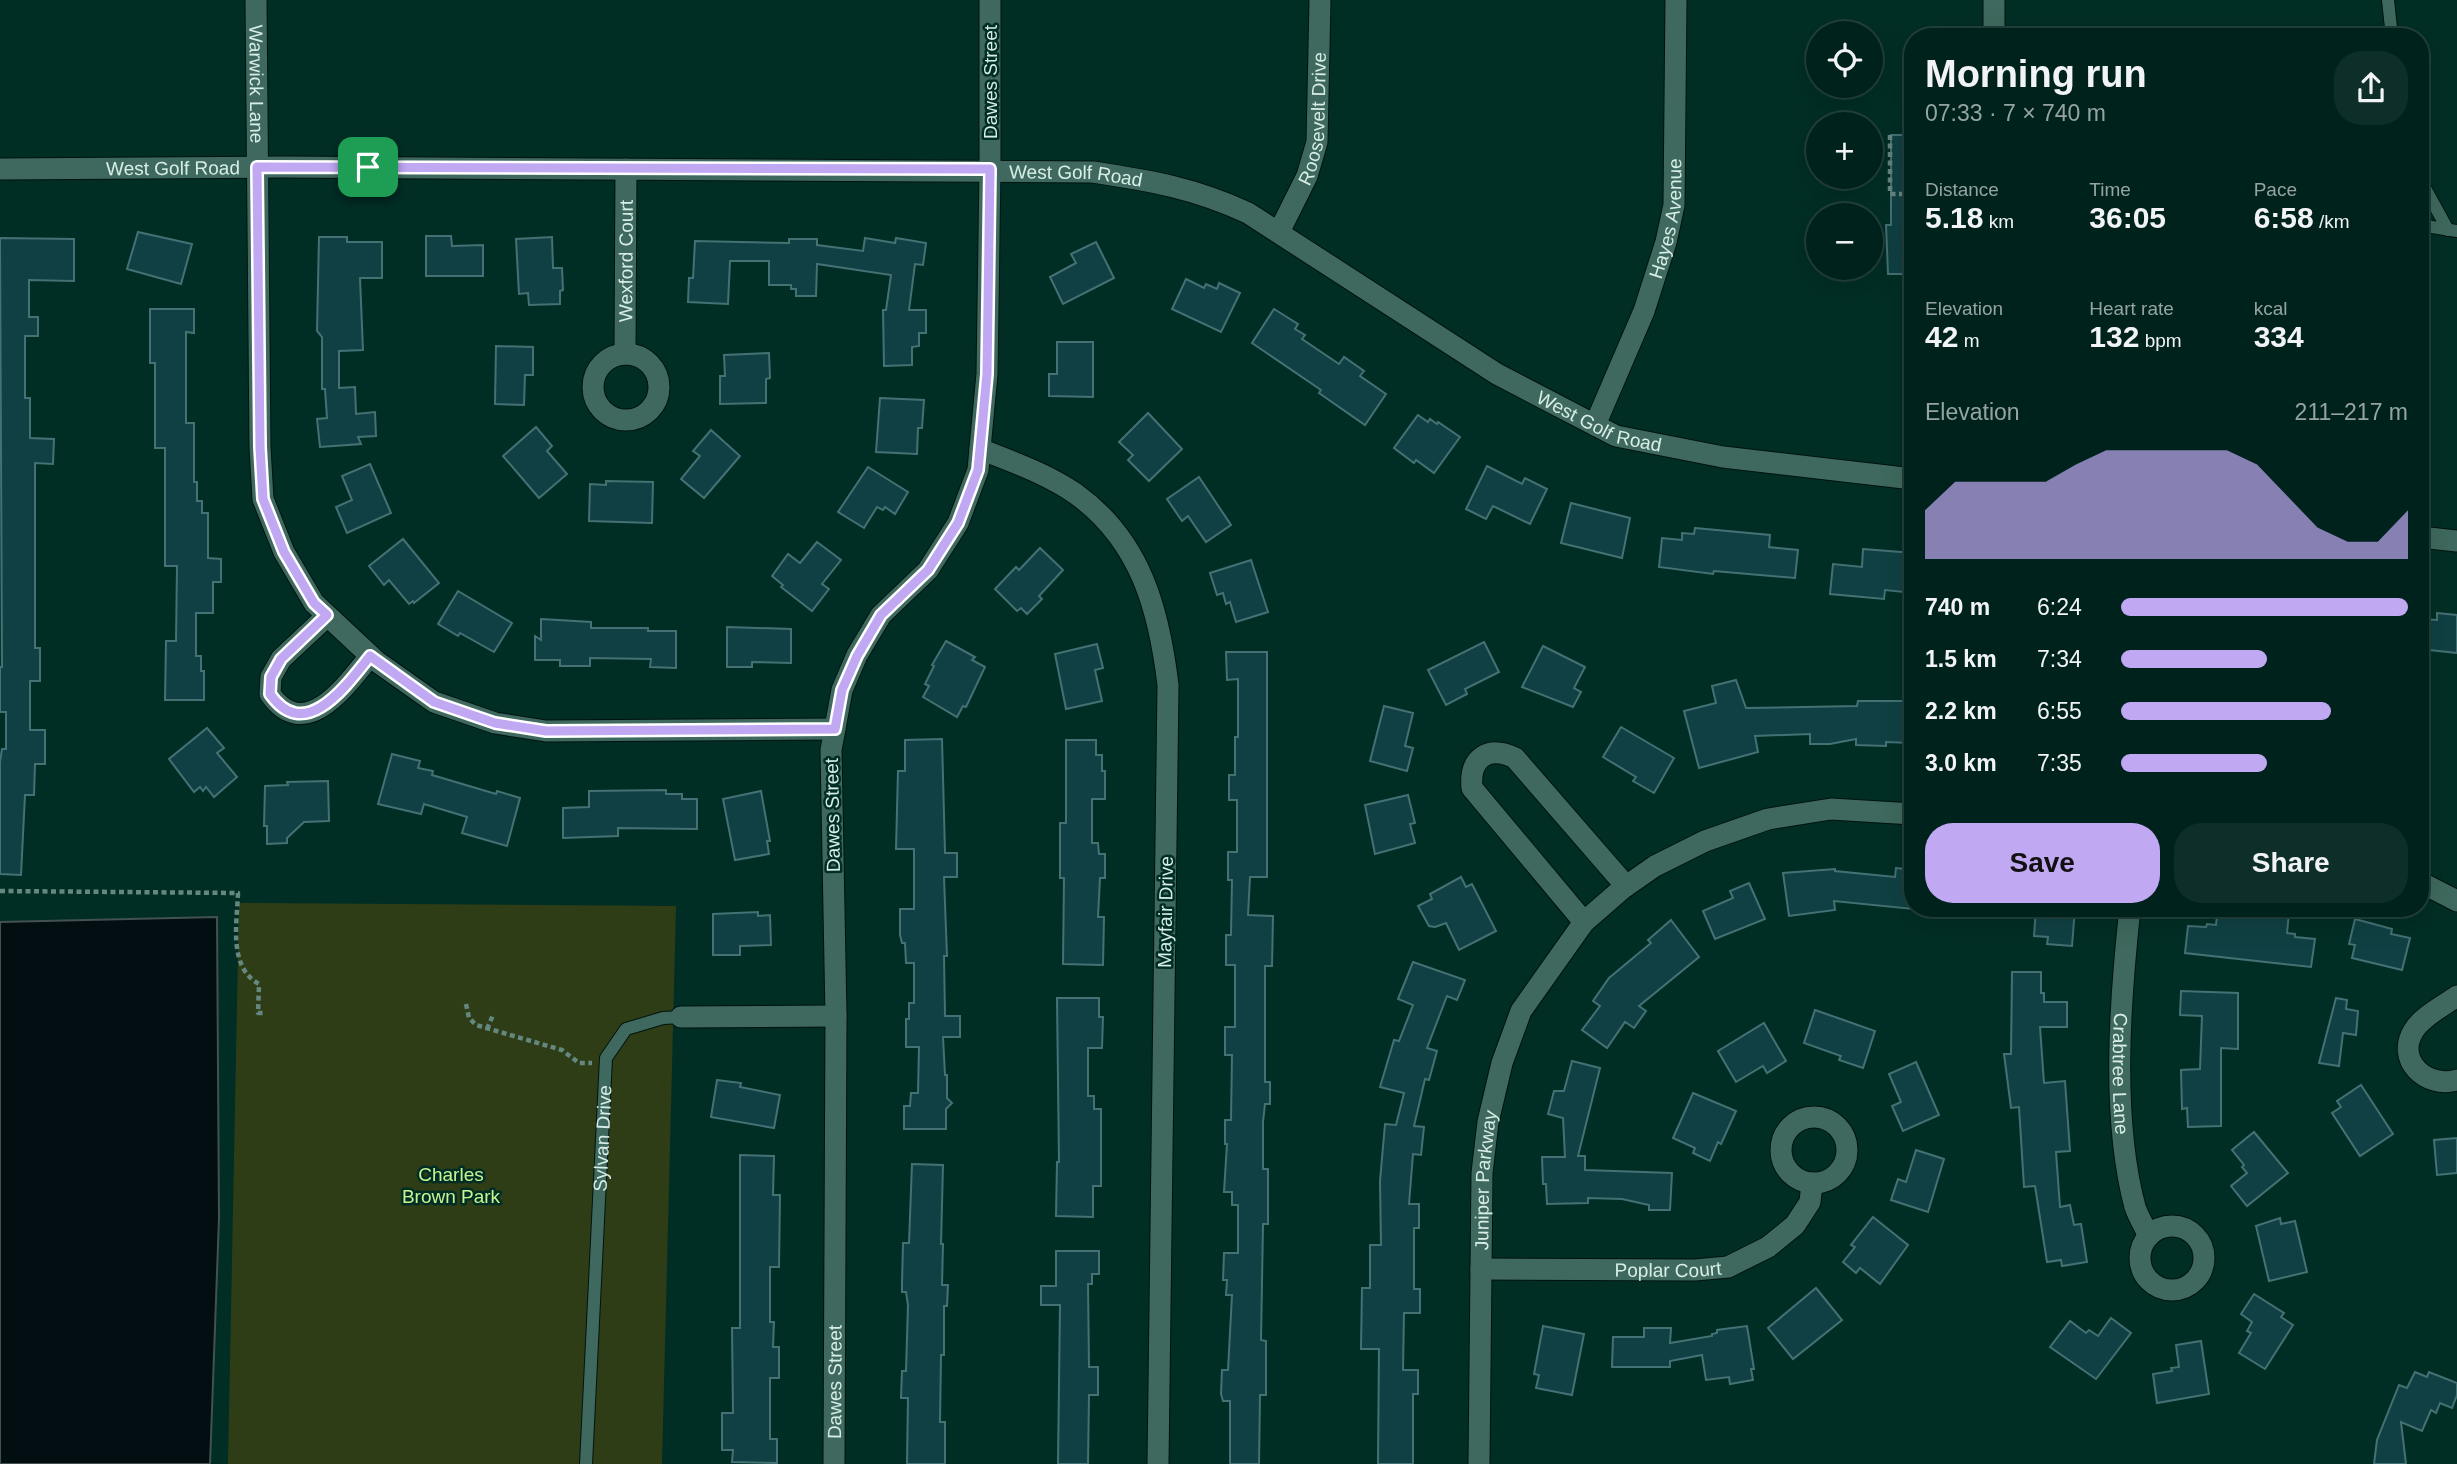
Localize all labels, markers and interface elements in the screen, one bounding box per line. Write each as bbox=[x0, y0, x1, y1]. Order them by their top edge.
map controls bbox=[1806, 21, 1883, 280]
button: locate bbox=[1806, 21, 1883, 98]
street label: Dawes Street bbox=[980, 24, 1001, 139]
street label: Warwick Lane bbox=[245, 25, 267, 143]
button: share bbox=[2334, 51, 2408, 125]
street label: Roosevelt Drive bbox=[1294, 52, 1330, 189]
text: Morning run bbox=[1925, 53, 2147, 95]
text: 07:33 · 7 × 740 m bbox=[1925, 100, 2106, 126]
button: + bbox=[1806, 112, 1883, 189]
pin bbox=[338, 137, 398, 197]
icon: arrive bbox=[349, 148, 387, 186]
street label: West Golf Road bbox=[106, 157, 240, 179]
street label: Hayes Avenue bbox=[1645, 158, 1686, 281]
street label: West Golf Road bbox=[1009, 161, 1144, 191]
text: Distance bbox=[1925, 179, 1999, 200]
text: Time bbox=[2089, 179, 2131, 200]
text: Pace bbox=[2254, 179, 2297, 200]
street label: Wexford Court bbox=[615, 199, 637, 322]
text: 5.18 bbox=[1925, 201, 1983, 234]
text: 36:05 bbox=[2089, 201, 2166, 234]
text: 6:58 bbox=[2254, 201, 2314, 234]
button: − bbox=[1806, 203, 1883, 280]
text: km bbox=[1983, 211, 2014, 232]
text: /km bbox=[2314, 211, 2350, 232]
text: Elevation bbox=[1925, 298, 2003, 319]
text: Heart rate bbox=[2089, 298, 2174, 319]
text: kcal bbox=[2254, 298, 2287, 319]
text: 42 bbox=[1925, 320, 1958, 353]
text: 132 bbox=[2089, 320, 2139, 353]
text: 334 bbox=[2254, 320, 2304, 353]
text: m bbox=[1958, 330, 1979, 351]
text: bpm bbox=[2139, 330, 2182, 351]
street label: West Golf Road bbox=[1533, 387, 1663, 456]
text: Elevation bbox=[1925, 399, 2020, 425]
text: 211–217 m bbox=[2295, 399, 2408, 425]
text: 740 m bbox=[1925, 594, 1990, 620]
text: 6:24 bbox=[2037, 594, 2082, 620]
text: 1.5 km bbox=[1925, 646, 1997, 672]
text: 7:34 bbox=[2037, 646, 2082, 672]
text: 2.2 km bbox=[1925, 698, 1997, 724]
text: 6:55 bbox=[2037, 698, 2082, 724]
text: 3.0 km bbox=[1925, 750, 1997, 776]
text: 7:35 bbox=[2037, 750, 2082, 776]
street label: Dawes Street bbox=[821, 757, 844, 872]
button: Save bbox=[1925, 823, 2160, 903]
button: Share bbox=[2174, 823, 2408, 903]
street label: Mayfair Drive bbox=[1154, 856, 1177, 968]
street label: Crabtree Lane bbox=[2109, 1012, 2133, 1135]
street label: Sylvan Drive bbox=[589, 1085, 616, 1192]
street label: Juniper Parkway bbox=[1471, 1108, 1502, 1250]
park label: Charles Brown Park bbox=[402, 1164, 501, 1207]
street label: Poplar Court bbox=[1615, 1258, 1723, 1281]
street label: Dawes Street bbox=[824, 1324, 846, 1439]

